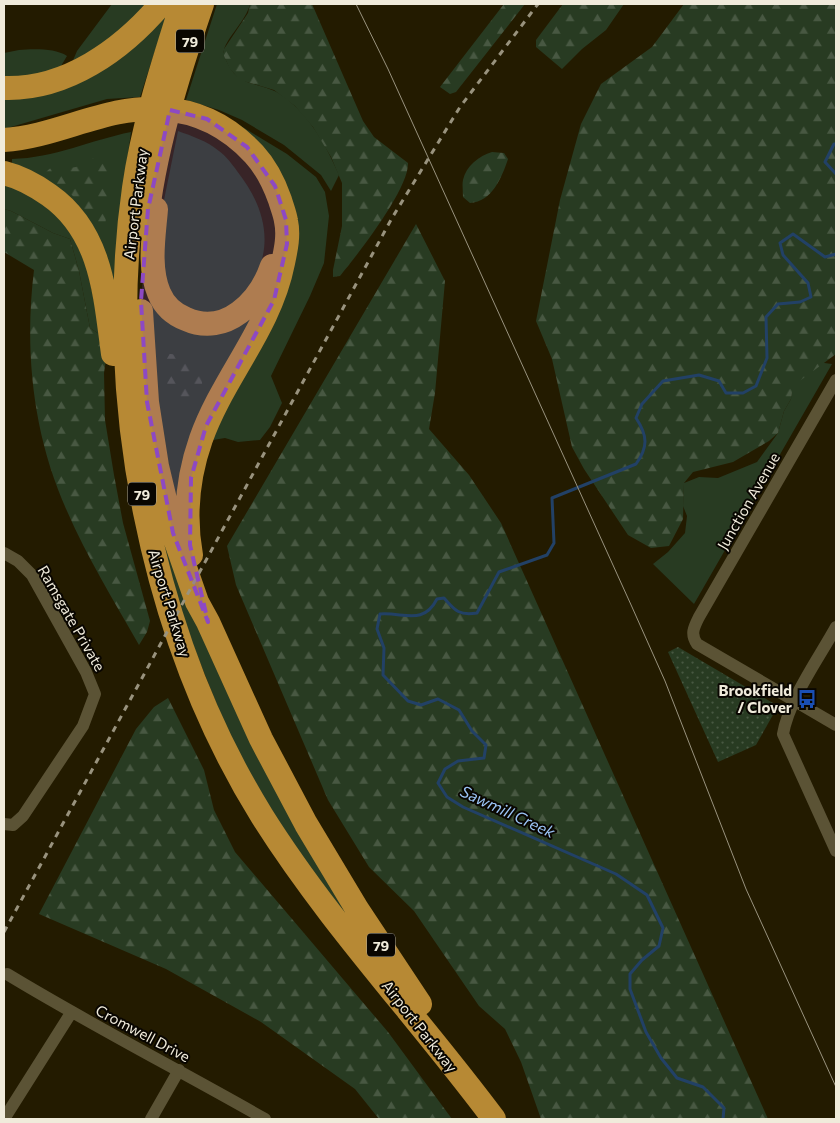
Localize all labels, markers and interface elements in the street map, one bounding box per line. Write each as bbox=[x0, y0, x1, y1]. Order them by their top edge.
road number: 79 bbox=[176, 29, 204, 52]
street label: Airport Parkway bbox=[119, 147, 151, 261]
street label: Junction Avenue bbox=[713, 449, 783, 553]
road number: 79 bbox=[128, 482, 156, 506]
street label: Airport Parkway bbox=[145, 547, 195, 659]
street label: Ramsgate Private bbox=[34, 562, 110, 674]
place label: Brookfield / Clover bbox=[718, 681, 792, 716]
bus stop icon: Brookfield / Clover bbox=[796, 688, 818, 710]
water label: Sawmill Creek bbox=[458, 781, 559, 841]
road number: 79 bbox=[367, 934, 395, 956]
street label: Airport Parkway bbox=[379, 976, 462, 1076]
street label: Cromwell Drive bbox=[93, 1001, 193, 1065]

